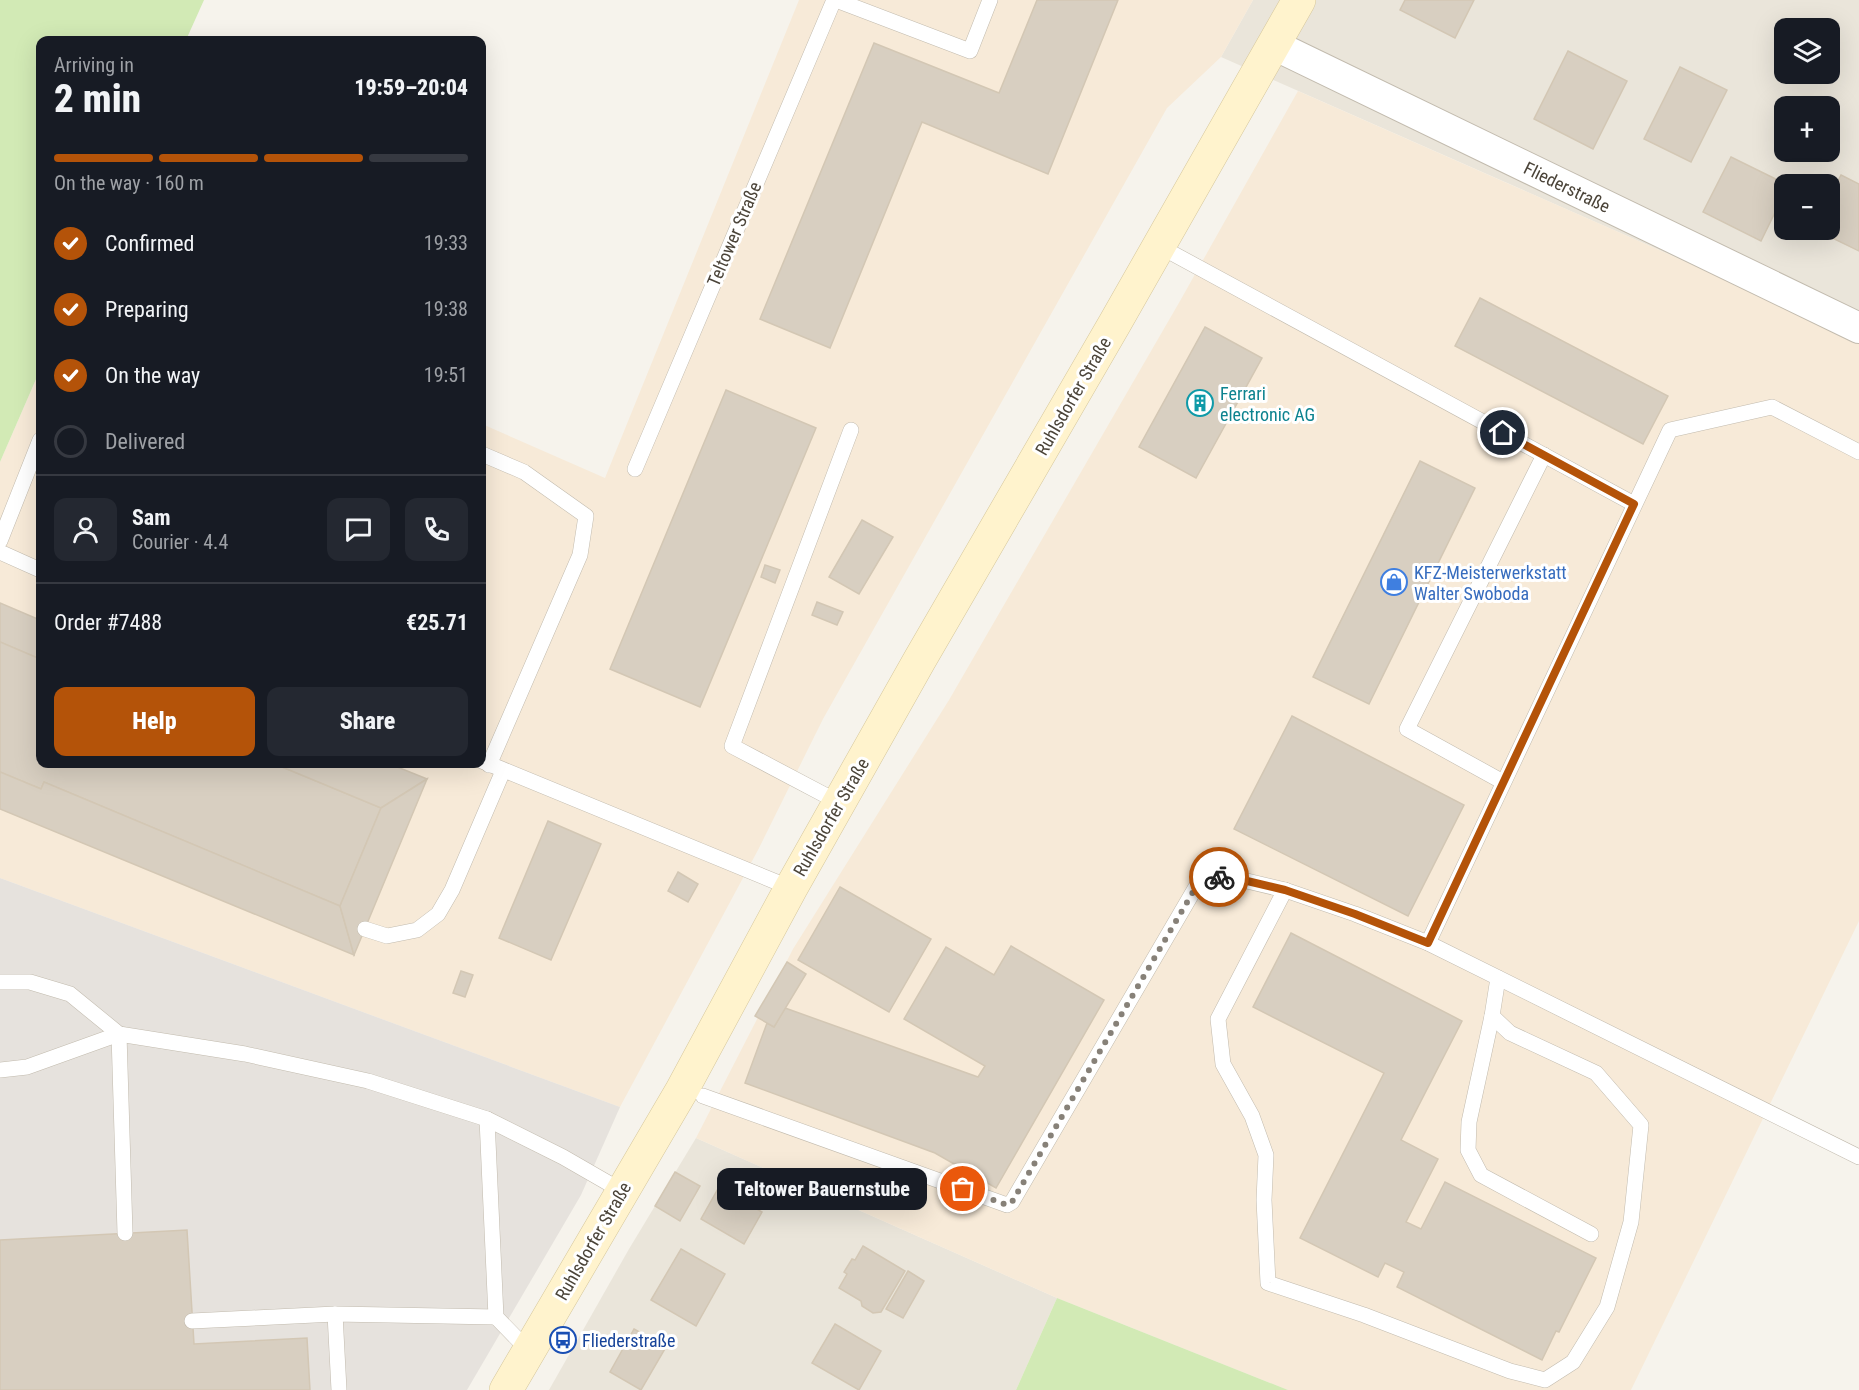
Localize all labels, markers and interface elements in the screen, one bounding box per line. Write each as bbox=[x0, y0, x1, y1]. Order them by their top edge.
map controls bbox=[1774, 18, 1840, 240]
button: layers bbox=[1774, 18, 1840, 84]
text: Arriving in bbox=[54, 53, 134, 77]
text: 19:59–20:04 bbox=[354, 75, 468, 100]
text: 2 min bbox=[54, 76, 141, 122]
button: + bbox=[1774, 96, 1840, 162]
street label: Fliederstraße bbox=[1520, 157, 1614, 217]
text: On the way · 160 m bbox=[54, 171, 204, 195]
button: − bbox=[1774, 174, 1840, 240]
street label: Teltower Straße bbox=[703, 179, 765, 289]
icon: check bbox=[54, 227, 87, 260]
text: Confirmed bbox=[105, 231, 194, 256]
text: 19:33 bbox=[424, 231, 468, 255]
icon: check bbox=[54, 293, 87, 326]
text: Preparing bbox=[105, 297, 189, 322]
text: 19:38 bbox=[424, 297, 468, 321]
street label: Ruhlsdorfer Straße bbox=[1031, 333, 1115, 459]
icon: check bbox=[54, 359, 87, 392]
text: On the way bbox=[105, 363, 200, 388]
text: 19:51 bbox=[424, 363, 468, 387]
place label: Ferrari electronic AG bbox=[1220, 383, 1315, 425]
building icon: Ferrari electronic AG bbox=[1185, 388, 1215, 418]
pin bbox=[1477, 407, 1528, 458]
icon: home bbox=[1486, 416, 1519, 449]
text: Delivered bbox=[105, 429, 185, 454]
button: person bbox=[54, 498, 117, 561]
button: chat bbox=[327, 498, 390, 561]
button: phone bbox=[405, 498, 468, 561]
text: Sam bbox=[132, 505, 171, 530]
text: Courier · 4.4 bbox=[132, 530, 228, 554]
place label: KFZ-Meisterwerkstatt Walter Swoboda bbox=[1414, 562, 1567, 604]
shop icon: KFZ-Meisterwerkstatt Walter Swoboda bbox=[1379, 567, 1409, 597]
text: Order #7488 bbox=[54, 610, 162, 635]
text: €25.71 bbox=[406, 610, 468, 635]
button: Help bbox=[54, 687, 255, 756]
button: Share bbox=[267, 687, 468, 756]
street label: Ruhlsdorfer Straße bbox=[789, 754, 873, 880]
courier bbox=[1189, 847, 1249, 907]
icon: bike bbox=[1203, 861, 1236, 894]
pin bbox=[937, 1163, 988, 1214]
callout: Teltower Bauernstube bbox=[717, 1168, 927, 1210]
icon: bag bbox=[946, 1172, 979, 1205]
text: Teltower Bauernstube bbox=[734, 1177, 910, 1201]
street label: Ruhlsdorfer Straße bbox=[551, 1178, 635, 1304]
bus stop icon: Fliederstraße bbox=[548, 1325, 578, 1355]
place label: Fliederstraße bbox=[582, 1330, 675, 1351]

